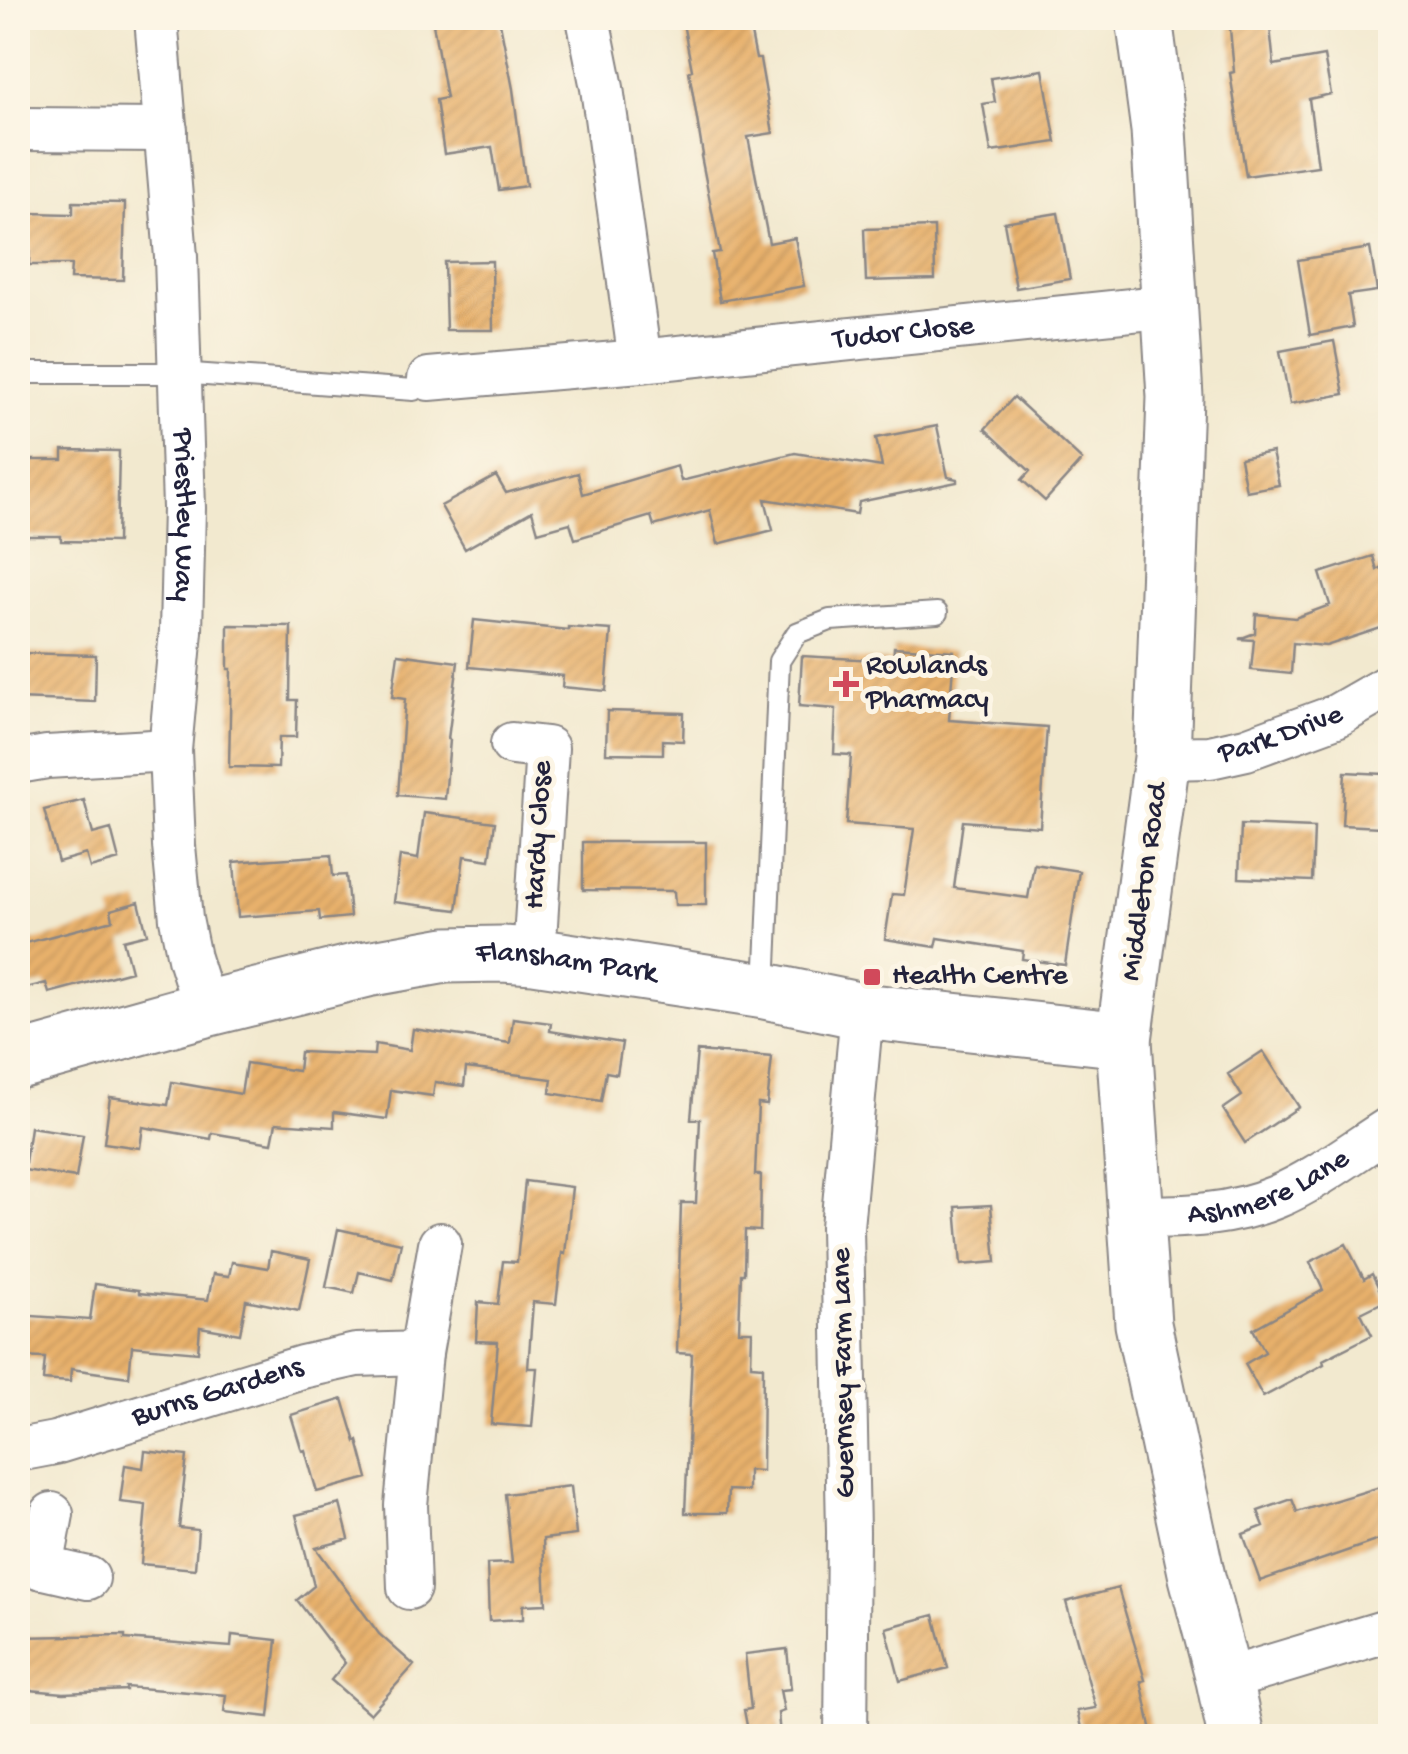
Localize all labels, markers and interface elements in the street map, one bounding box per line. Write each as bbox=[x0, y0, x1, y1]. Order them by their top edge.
street label: Tudor Close bbox=[829, 309, 976, 359]
street label: Priestley Way bbox=[164, 427, 202, 602]
place label: Rowlands Pharmacy bbox=[865, 650, 989, 719]
marker: Rowlands Pharmacy bbox=[835, 673, 857, 695]
street label: Park Drive bbox=[1214, 697, 1348, 772]
street label: Hardy Close bbox=[519, 759, 561, 910]
street label: Middleton Road bbox=[1115, 779, 1178, 983]
street label: Flansham Park bbox=[474, 936, 662, 992]
place label: Health Centre bbox=[892, 960, 1068, 995]
marker: Health Centre bbox=[861, 966, 883, 988]
street label: Ashmere Lane bbox=[1186, 1142, 1357, 1233]
street label: Guernsey Farm Lane bbox=[825, 1247, 865, 1498]
street label: Burns Gardens bbox=[127, 1350, 308, 1436]

